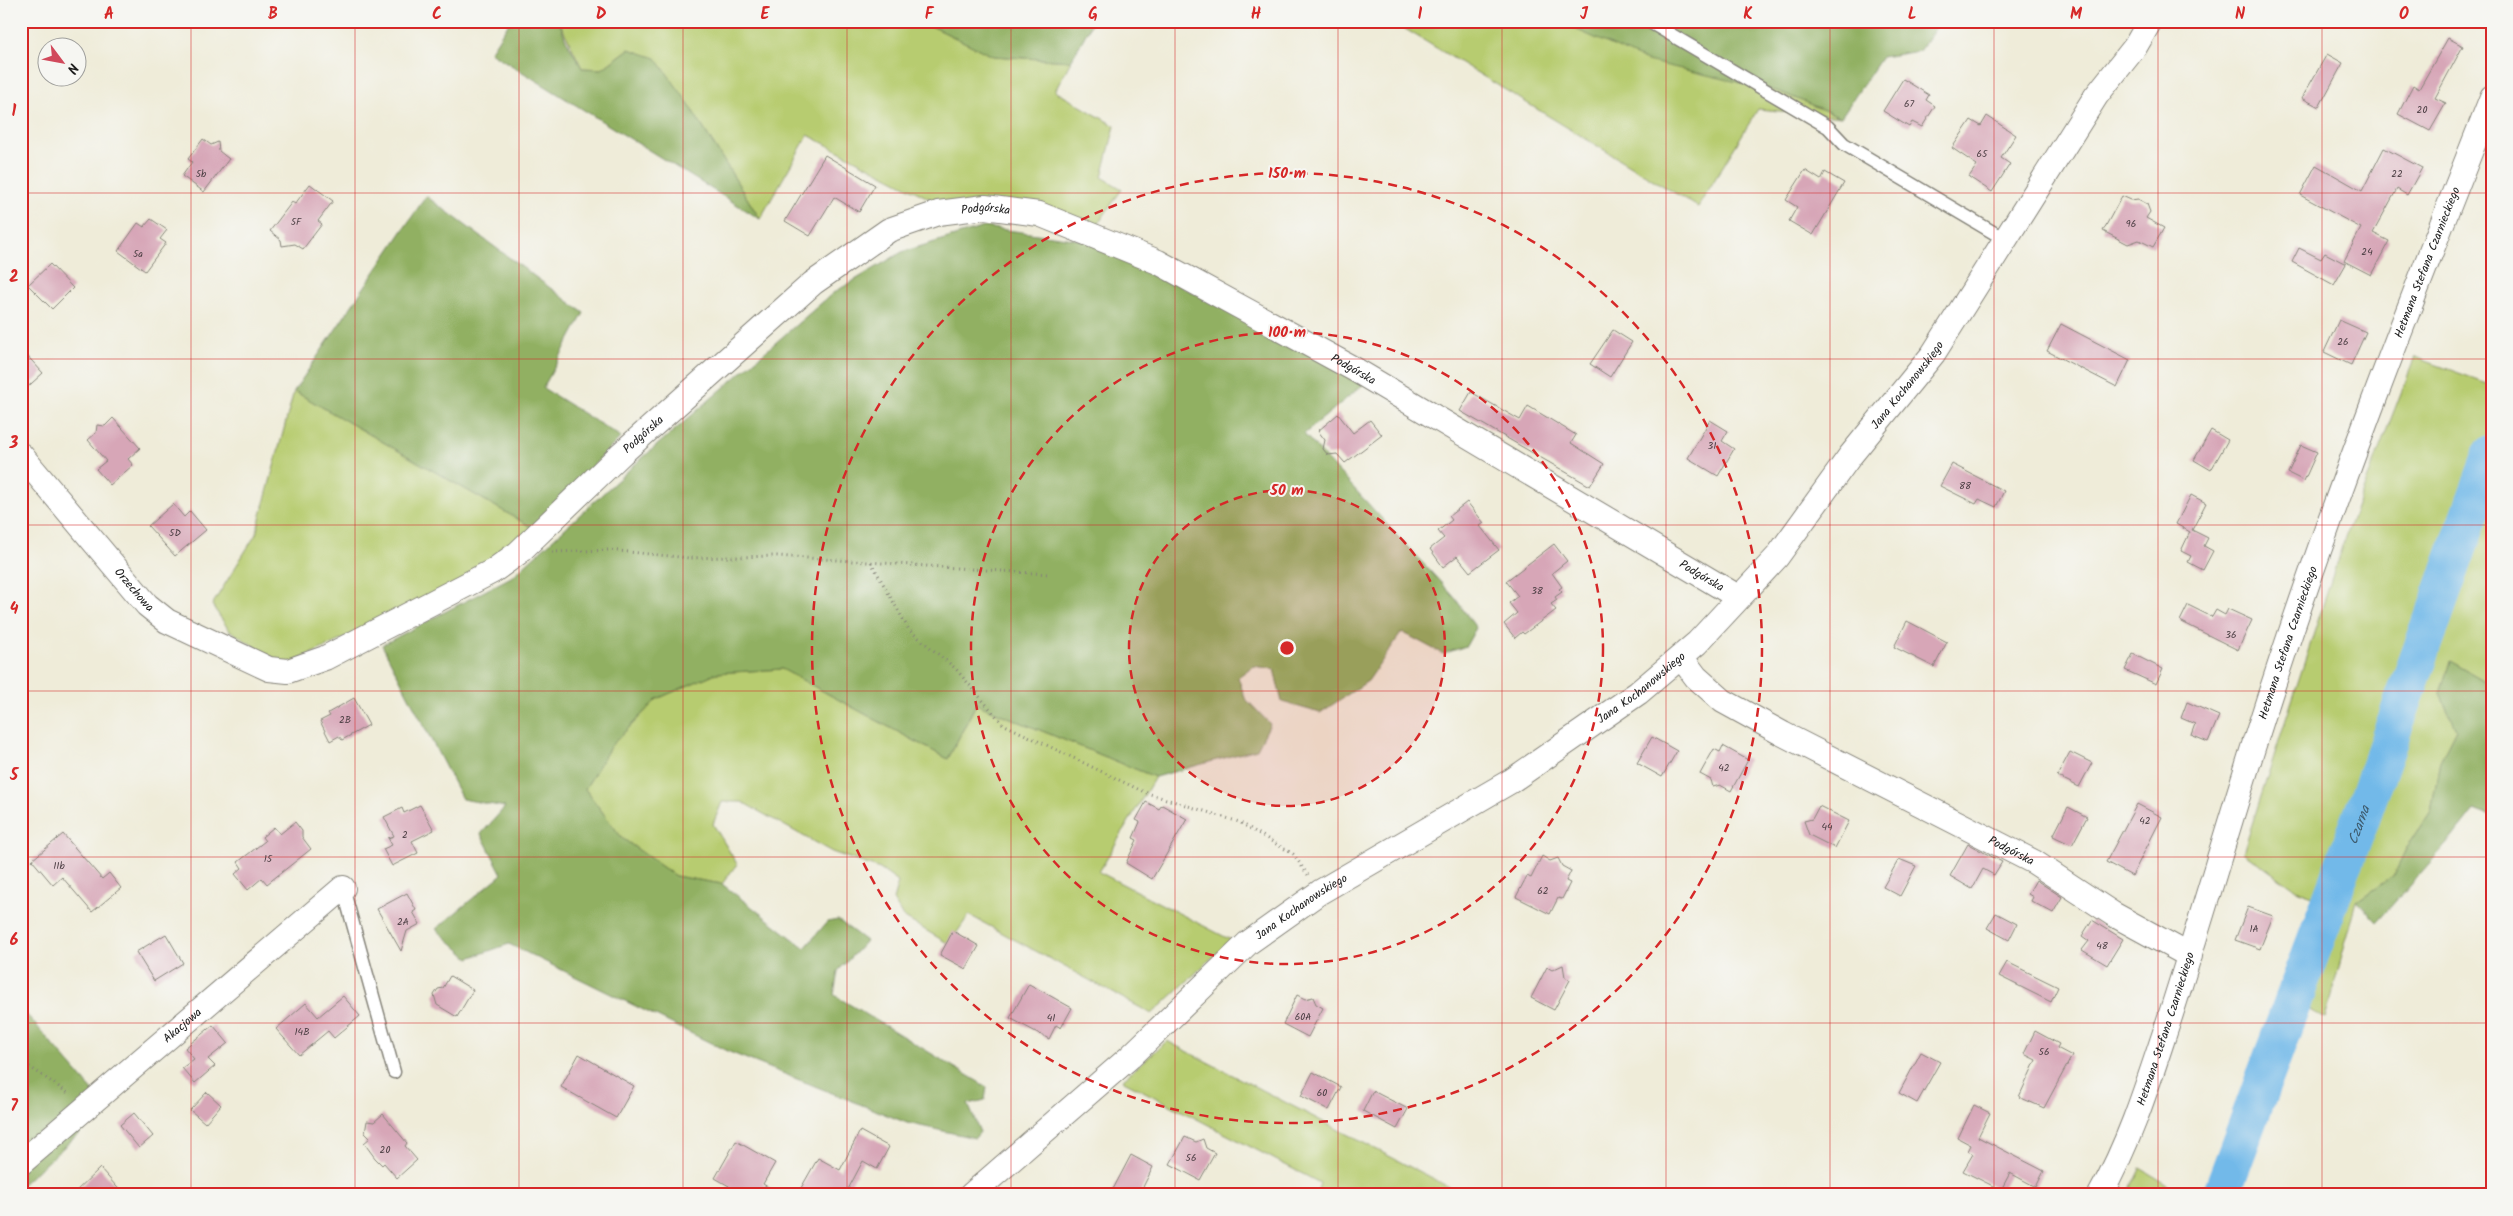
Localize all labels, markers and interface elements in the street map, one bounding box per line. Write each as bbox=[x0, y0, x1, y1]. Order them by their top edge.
text: A bbox=[104, 2, 114, 27]
text: B bbox=[268, 2, 278, 27]
text: C bbox=[432, 2, 442, 27]
text: D bbox=[596, 2, 607, 27]
text: E bbox=[761, 2, 771, 27]
text: F bbox=[925, 2, 935, 27]
text: G bbox=[1088, 2, 1098, 27]
text: H bbox=[1251, 2, 1261, 27]
text: I bbox=[1418, 2, 1423, 27]
text: J bbox=[1580, 2, 1589, 27]
text: K bbox=[1743, 2, 1753, 27]
text: L bbox=[1908, 2, 1916, 27]
text: M bbox=[2070, 2, 2083, 27]
text: N bbox=[2235, 2, 2245, 27]
text: O bbox=[2399, 2, 2409, 27]
north arrow bbox=[38, 38, 88, 88]
text: N bbox=[60, 59, 84, 78]
house number: 67 bbox=[1904, 96, 1914, 112]
text: 1 bbox=[12, 99, 17, 124]
house number: 20 bbox=[2417, 102, 2427, 118]
house number: 65 bbox=[1977, 146, 1988, 162]
text: 150 m bbox=[1268, 162, 1306, 186]
house number: 5b bbox=[196, 166, 207, 182]
house number: 22 bbox=[2391, 166, 2403, 182]
street label: Hetmana Stefana Czarnieckiego bbox=[2389, 184, 2465, 341]
street label: Podgórska bbox=[960, 198, 1012, 220]
house number: 5F bbox=[291, 214, 302, 230]
house number: 96 bbox=[2126, 216, 2136, 232]
house number: 24 bbox=[2361, 244, 2373, 260]
house number: 5a bbox=[133, 246, 143, 262]
text: 2 bbox=[9, 265, 19, 290]
text: 100 m bbox=[1268, 321, 1306, 345]
house number: 26 bbox=[2337, 334, 2349, 350]
street label: Jana Kochanowskiego bbox=[1867, 337, 1949, 433]
street label: Podgórska bbox=[1327, 349, 1380, 390]
street label: Podgórska bbox=[619, 411, 668, 458]
text: 3 bbox=[9, 431, 19, 456]
house number: 31 bbox=[1708, 438, 1716, 454]
house number: 88 bbox=[1959, 478, 1972, 494]
text: 50 m bbox=[1269, 479, 1304, 503]
house number: 5D bbox=[169, 525, 181, 541]
street label: Podgórska bbox=[1675, 555, 1728, 597]
street label: Orzechowa bbox=[110, 564, 158, 617]
street label: Hetmana Stefana Czarnieckiego bbox=[2254, 564, 2323, 722]
house number: 38 bbox=[1531, 583, 1544, 599]
text: 4 bbox=[10, 597, 19, 622]
house number: 36 bbox=[2225, 627, 2237, 643]
centre of rings bbox=[1278, 639, 1296, 657]
street label: Jana Kochanowskiego bbox=[1593, 647, 1690, 729]
house number: 2B bbox=[339, 712, 351, 728]
house number: 42 bbox=[1718, 760, 1730, 776]
text: 5 bbox=[9, 763, 20, 788]
water label: Czarna bbox=[2342, 801, 2377, 848]
house number: 42 bbox=[2139, 813, 2151, 829]
house number: 44 bbox=[1821, 819, 1833, 835]
house number: 2 bbox=[402, 827, 408, 843]
street label: Podgórska bbox=[1985, 831, 2038, 871]
house number: 15 bbox=[264, 851, 273, 867]
house number: 11b bbox=[53, 858, 66, 874]
street label: Jana Kochanowskiego bbox=[1251, 869, 1351, 945]
house number: 62 bbox=[1537, 883, 1549, 899]
house number: 2A bbox=[397, 914, 409, 930]
house number: 1A bbox=[2249, 921, 2259, 937]
text: 6 bbox=[10, 928, 19, 953]
house number: 48 bbox=[2096, 938, 2109, 954]
street label: Hetmana Stefana Czarnieckiego bbox=[2132, 950, 2200, 1108]
street label: Akacjowa bbox=[159, 1003, 207, 1048]
house number: 60A bbox=[1295, 1009, 1311, 1025]
house number: 41 bbox=[1047, 1010, 1055, 1026]
house number: 14B bbox=[294, 1024, 310, 1040]
house number: 56 bbox=[2039, 1044, 2049, 1060]
house number: 60 bbox=[1317, 1085, 1327, 1101]
text: 7 bbox=[10, 1094, 18, 1119]
house number: 20 bbox=[380, 1142, 390, 1158]
house number: 56 bbox=[1186, 1150, 1196, 1166]

